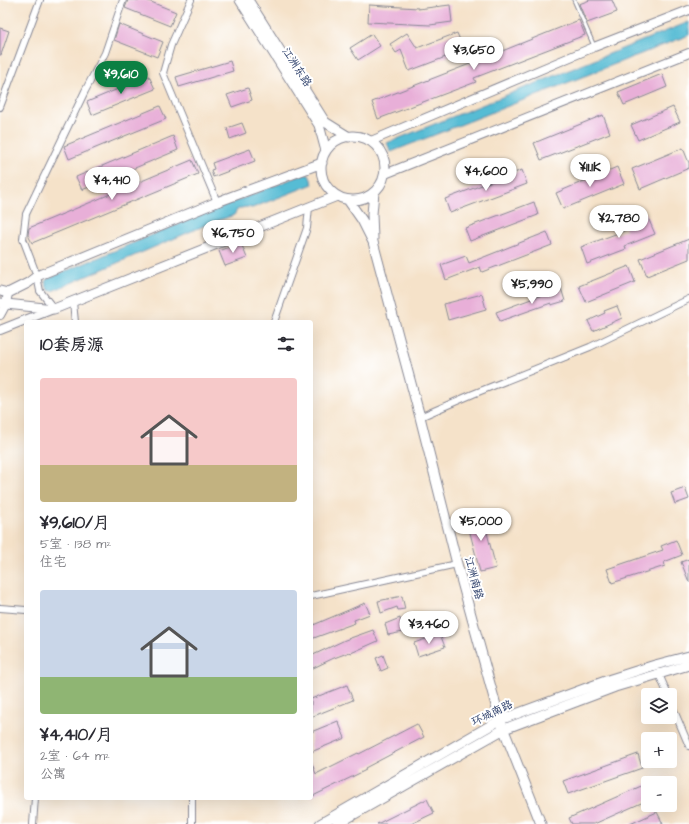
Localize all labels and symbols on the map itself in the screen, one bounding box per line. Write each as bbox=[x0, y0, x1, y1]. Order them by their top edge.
pin: ¥3,650 bbox=[441, 37, 507, 71]
street label: 江洲东路 bbox=[279, 44, 315, 90]
pin: ¥9,610 bbox=[88, 61, 154, 95]
pin: ¥11.1K bbox=[557, 154, 623, 188]
pin: ¥4,600 bbox=[453, 158, 519, 192]
pin: ¥4,410 bbox=[79, 167, 145, 201]
pin: ¥2,780 bbox=[586, 205, 652, 239]
pin: ¥6,750 bbox=[200, 220, 266, 254]
pin: ¥5,990 bbox=[499, 271, 565, 305]
pin: ¥5,000 bbox=[448, 508, 514, 542]
street label: 江洲南路 bbox=[461, 555, 487, 601]
pin: ¥3,460 bbox=[396, 611, 462, 645]
street label: 环城南路 bbox=[469, 697, 515, 729]

